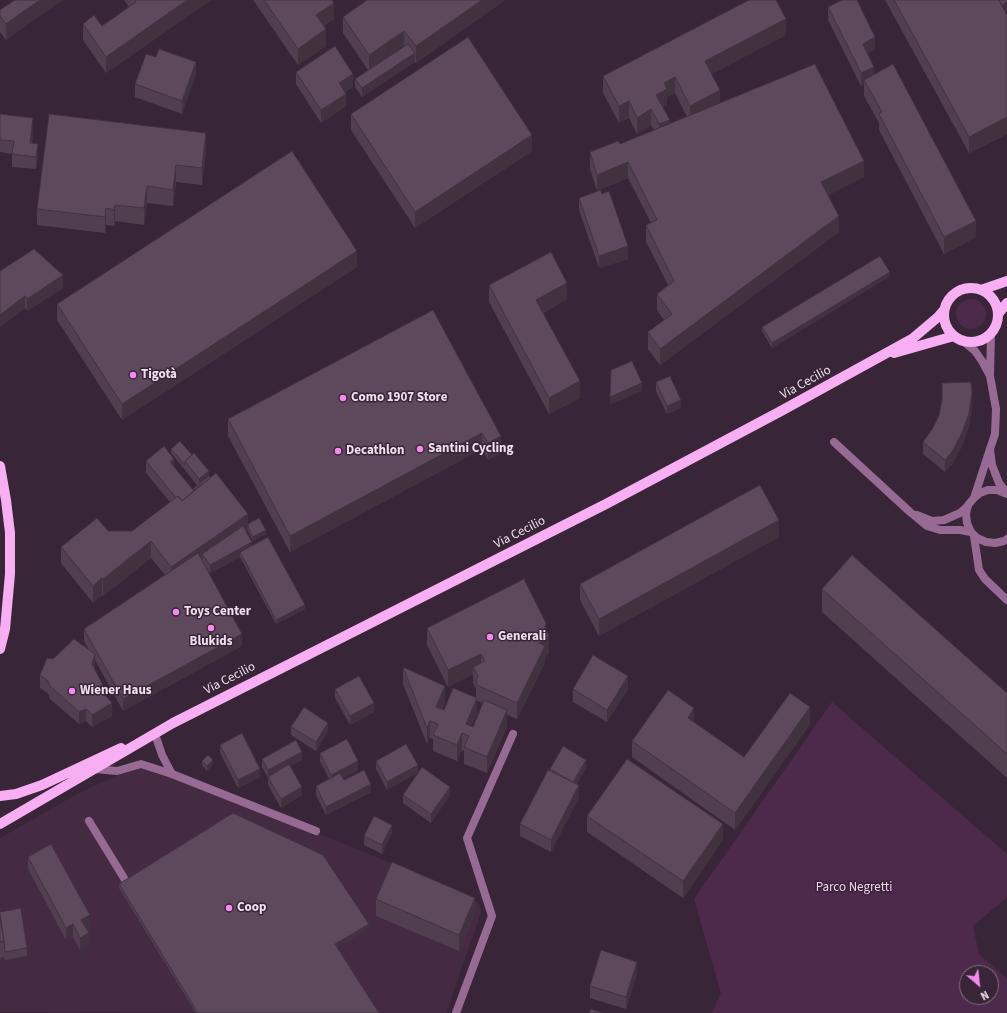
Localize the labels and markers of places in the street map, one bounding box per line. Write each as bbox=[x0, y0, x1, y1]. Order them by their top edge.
place label: Tigotà bbox=[141, 367, 177, 383]
marker: Tigotà bbox=[128, 370, 138, 380]
place label: Como 1907 Store bbox=[351, 390, 447, 406]
marker: Como 1907 Store bbox=[338, 393, 348, 403]
place label: Santini Cycling bbox=[428, 441, 513, 457]
place label: Decathlon bbox=[346, 443, 404, 459]
marker: Santini Cycling bbox=[415, 444, 425, 454]
marker: Decathlon bbox=[333, 446, 343, 456]
place label: Toys Center bbox=[184, 604, 251, 620]
marker: Toys Center bbox=[171, 607, 181, 617]
marker: Blukids bbox=[206, 623, 216, 633]
place label: Generali bbox=[498, 629, 546, 645]
marker: Generali bbox=[485, 632, 495, 642]
place label: Blukids bbox=[190, 634, 232, 650]
place label: Wiener Haus bbox=[80, 683, 152, 699]
marker: Wiener Haus bbox=[67, 686, 77, 696]
place label: Coop bbox=[237, 900, 266, 916]
marker: Coop bbox=[224, 903, 234, 913]

